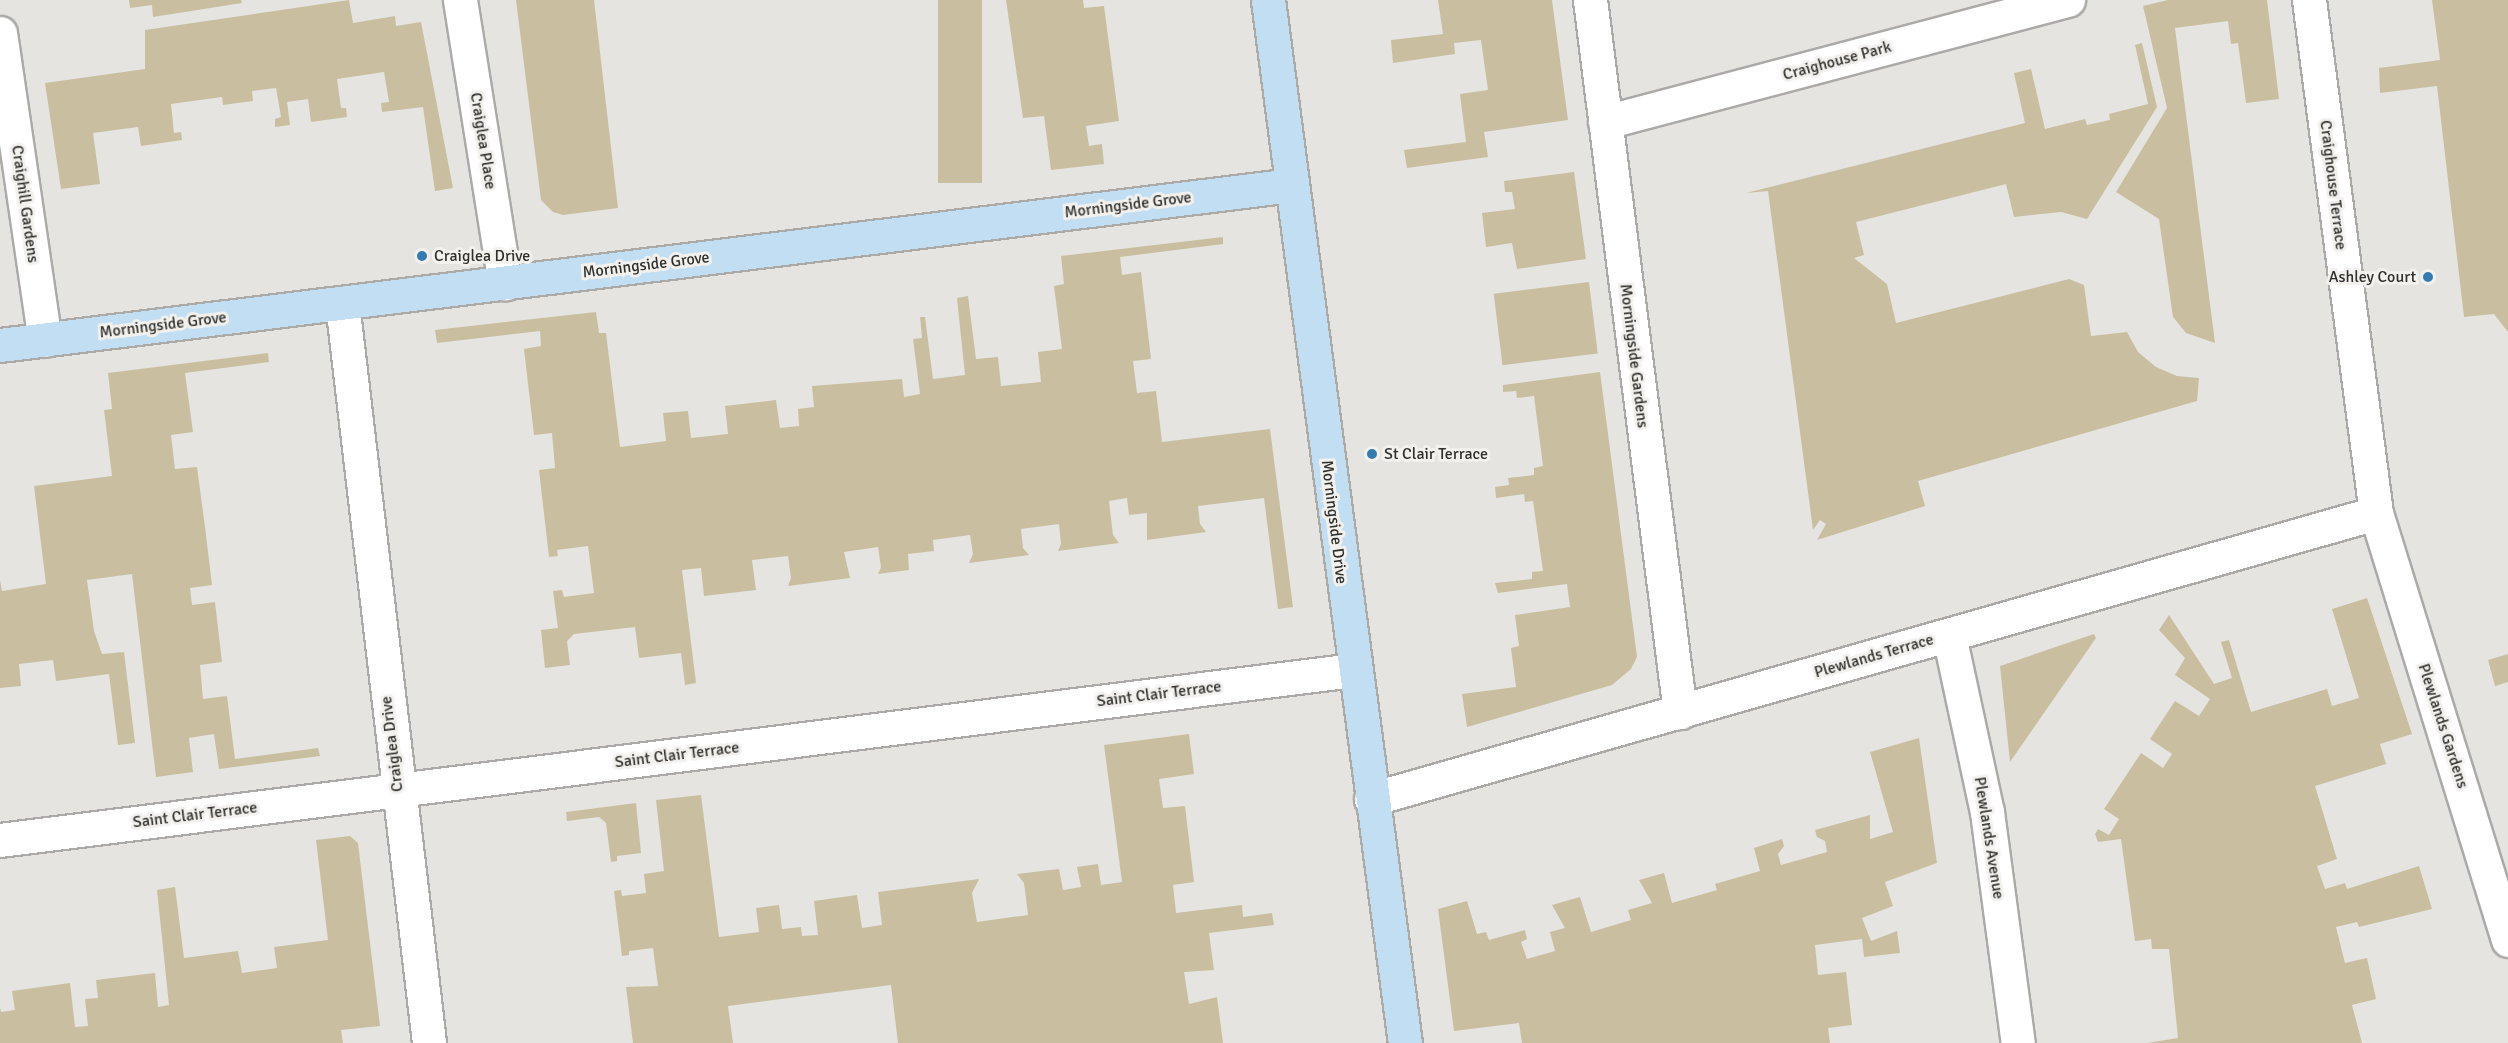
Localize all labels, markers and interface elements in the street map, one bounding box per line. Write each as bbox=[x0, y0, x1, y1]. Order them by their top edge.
street label: Craighouse Park bbox=[1781, 37, 1893, 85]
street label: Craiglea Place bbox=[466, 91, 500, 191]
street label: Craighouse Terrace bbox=[2316, 119, 2350, 251]
street label: Craighill Gardens bbox=[7, 144, 43, 264]
street label: Morningside Grove bbox=[1063, 188, 1193, 222]
place label: Craiglea Drive bbox=[434, 246, 530, 266]
street label: Morningside Grove bbox=[581, 248, 711, 282]
marker: Craiglea Drive bbox=[415, 249, 429, 263]
place label: Ashley Court bbox=[2329, 267, 2416, 287]
marker: Ashley Court bbox=[2421, 270, 2435, 284]
street label: Morningside Gardens bbox=[1616, 283, 1652, 429]
street label: Morningside Grove bbox=[98, 308, 228, 342]
place label: St Clair Terrace bbox=[1384, 444, 1488, 464]
marker: St Clair Terrace bbox=[1365, 447, 1379, 461]
street label: Morningside Drive bbox=[1317, 459, 1351, 585]
street label: Plewlands Terrace bbox=[1812, 630, 1936, 682]
street label: Plewlands Gardens bbox=[2414, 661, 2472, 791]
street label: Saint Clair Terrace bbox=[1096, 677, 1222, 711]
street label: Craiglea Drive bbox=[377, 695, 407, 793]
street label: Saint Clair Terrace bbox=[614, 738, 740, 772]
street label: Plewlands Avenue bbox=[1970, 775, 2008, 901]
street label: Saint Clair Terrace bbox=[132, 798, 258, 832]

